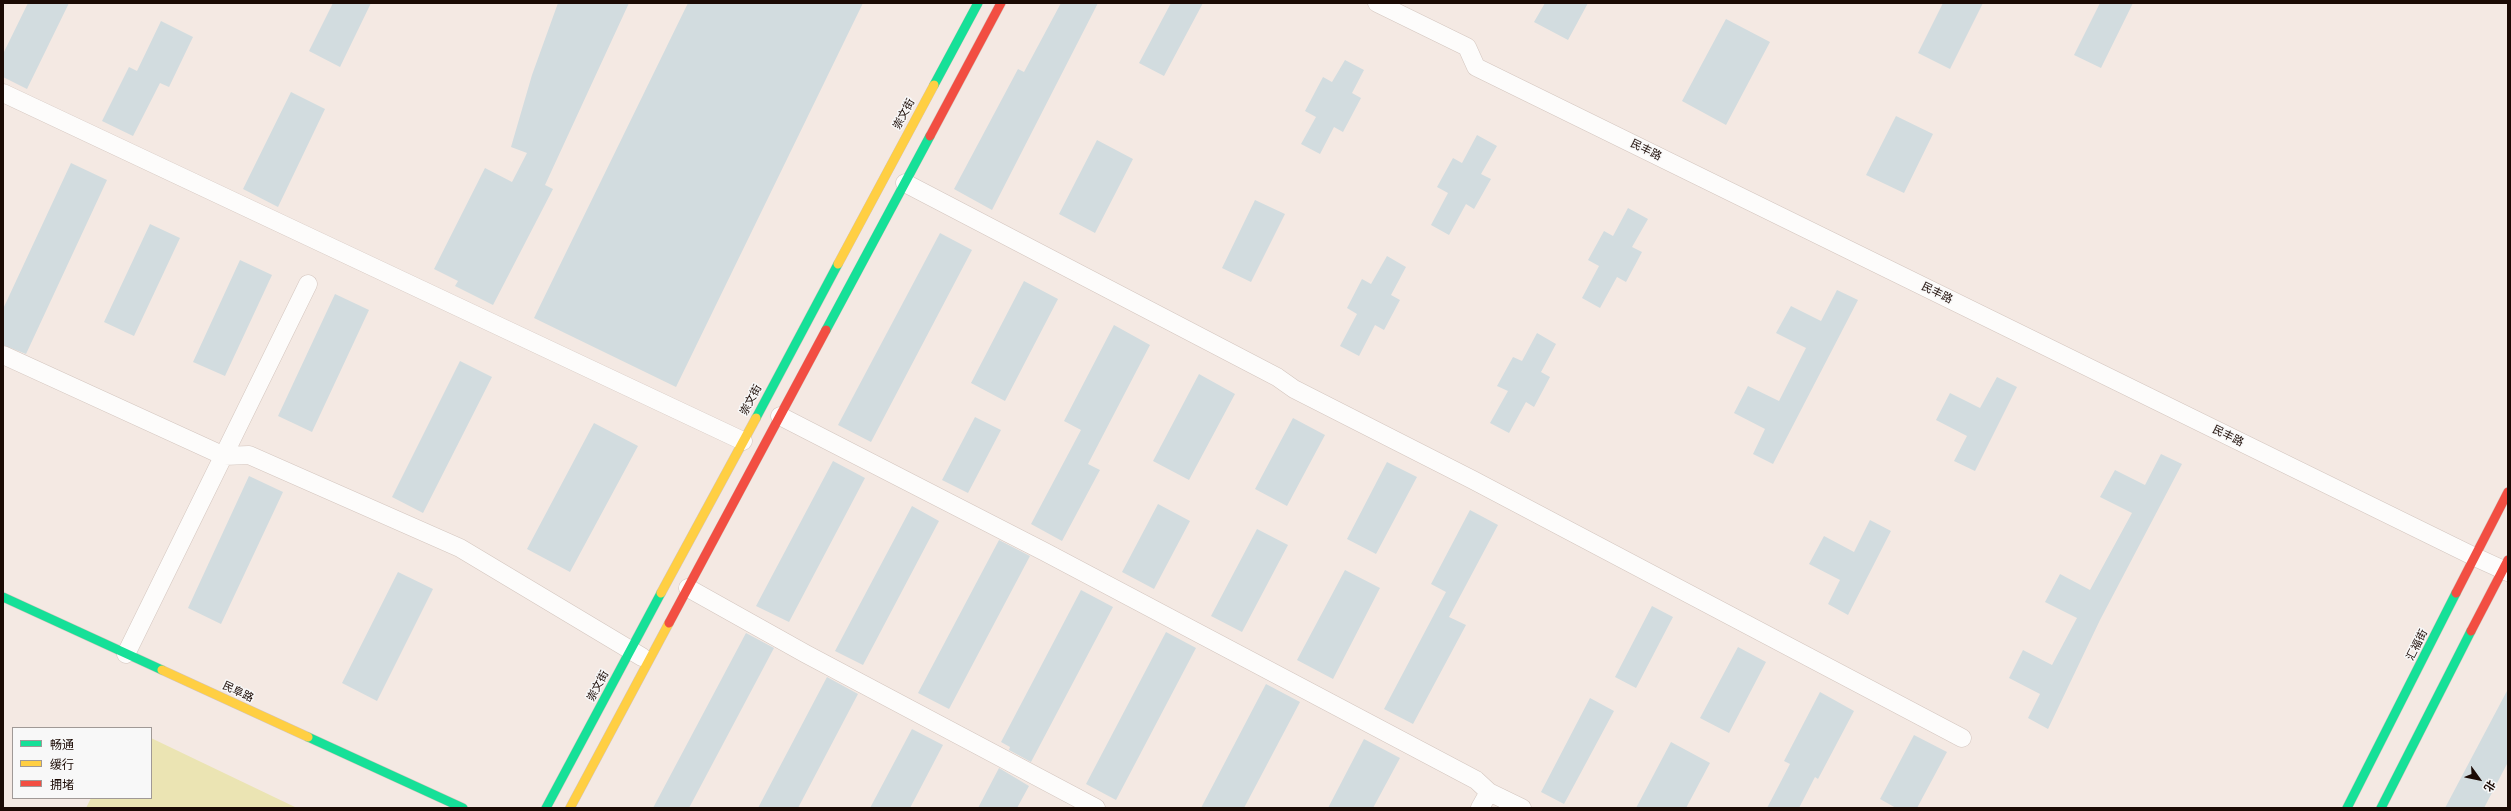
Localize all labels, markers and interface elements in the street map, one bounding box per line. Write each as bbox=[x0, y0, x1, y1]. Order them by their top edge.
street label: 崇文街 bbox=[890, 96, 918, 132]
street label: 民丰路 bbox=[1628, 137, 1664, 163]
street label: 民丰路 bbox=[1919, 280, 1955, 306]
street label: 崇文街 bbox=[737, 382, 765, 418]
street label: 民丰路 bbox=[2210, 423, 2246, 449]
street label: 汇福街 bbox=[2404, 627, 2430, 663]
street label: 崇文街 bbox=[584, 668, 612, 704]
street label: 民阜路 bbox=[220, 679, 256, 705]
legend bbox=[12, 727, 152, 799]
text: 畅通 bbox=[50, 738, 74, 752]
text: 缓行 bbox=[50, 758, 74, 772]
north arrow bbox=[2459, 759, 2499, 799]
text: 拥堵 bbox=[50, 778, 74, 792]
text: 北 bbox=[2481, 778, 2498, 794]

